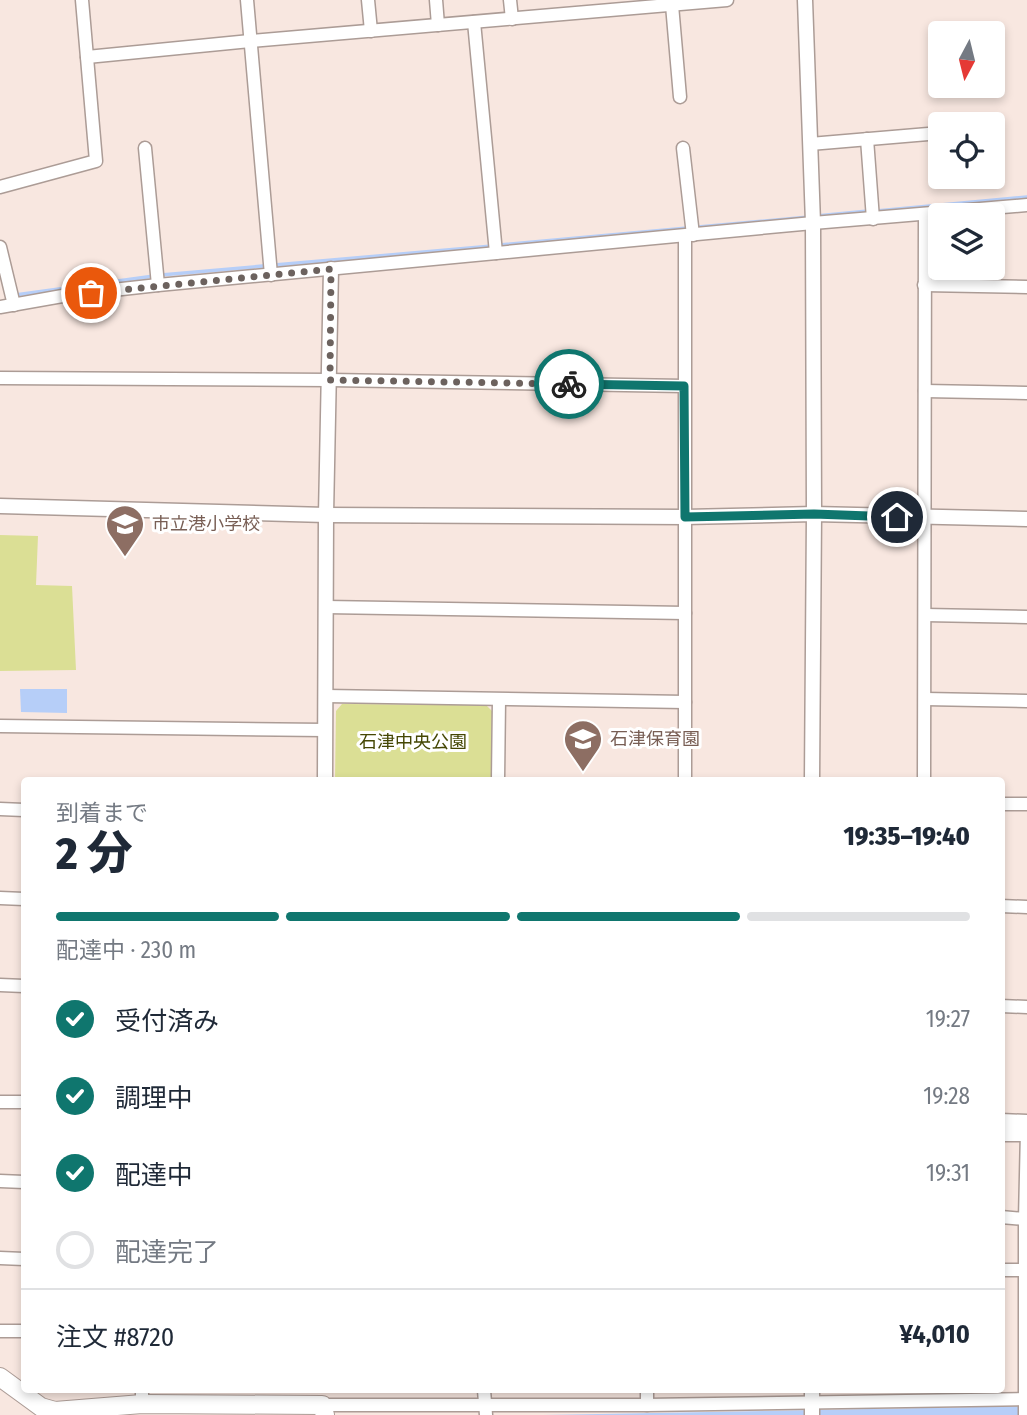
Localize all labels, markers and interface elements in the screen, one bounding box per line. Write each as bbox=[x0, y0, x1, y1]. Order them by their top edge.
north arrow bbox=[928, 21, 1004, 98]
map controls bbox=[928, 21, 1005, 280]
button: locate bbox=[928, 112, 1005, 189]
button: layers bbox=[928, 203, 1005, 280]
pin bbox=[61, 263, 121, 323]
icon: bag bbox=[72, 274, 110, 312]
courier bbox=[534, 349, 604, 419]
icon: bike bbox=[550, 365, 588, 403]
pin bbox=[867, 487, 927, 547]
icon: home bbox=[878, 498, 916, 536]
school or university icon: 市立港小学校 bbox=[104, 503, 146, 558]
place label: 市立港小学校 bbox=[152, 513, 260, 535]
school or university icon: 石津保育園 bbox=[562, 718, 604, 773]
place label: 石津保育園 bbox=[610, 728, 700, 750]
park label: 石津中央公園 bbox=[359, 731, 467, 753]
text: 到着まで bbox=[56, 799, 148, 827]
text: 19:35–19:40 bbox=[844, 821, 970, 852]
text: 2 分 bbox=[56, 826, 133, 881]
text: 配達中 · 230 m bbox=[56, 936, 196, 964]
icon: check bbox=[56, 1000, 94, 1038]
text: 19:27 bbox=[926, 1005, 970, 1033]
text: 受付済み bbox=[115, 1006, 219, 1037]
icon: check bbox=[56, 1077, 94, 1115]
text: 19:28 bbox=[923, 1082, 970, 1110]
text: 調理中 bbox=[115, 1083, 193, 1114]
icon: check bbox=[56, 1154, 94, 1192]
text: 19:31 bbox=[926, 1159, 970, 1187]
text: 配達中 bbox=[115, 1160, 193, 1191]
text: 配達完了 bbox=[115, 1237, 219, 1268]
text: ¥4,010 bbox=[899, 1319, 970, 1350]
text: 注文 #8720 bbox=[56, 1322, 174, 1353]

